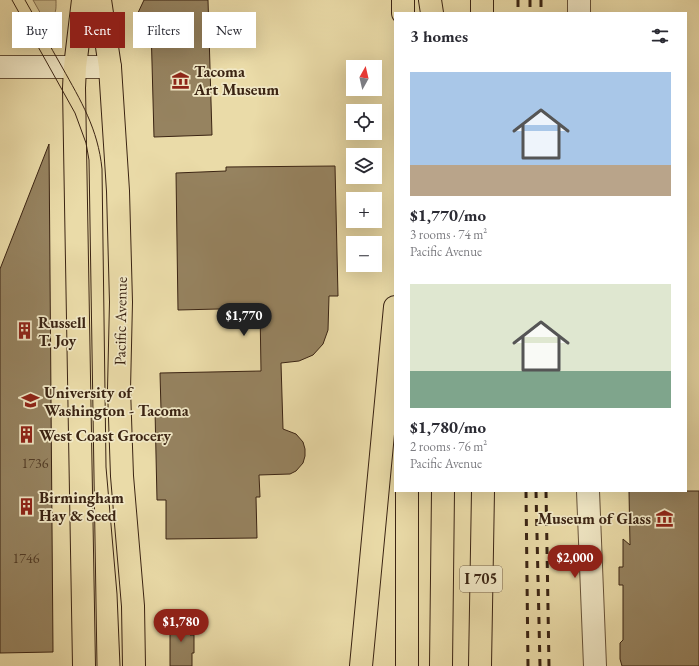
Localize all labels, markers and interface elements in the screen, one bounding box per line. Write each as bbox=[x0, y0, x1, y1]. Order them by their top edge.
chip: Buy bbox=[12, 12, 62, 48]
chip: Rent bbox=[70, 12, 125, 48]
chip: Filters bbox=[133, 12, 194, 48]
chip: New bbox=[202, 12, 256, 48]
text: 3 homes bbox=[410, 25, 468, 47]
icon: filters bbox=[649, 25, 671, 47]
north arrow bbox=[346, 60, 382, 96]
map controls bbox=[346, 60, 382, 272]
place label: Tacoma Art Museum bbox=[193, 61, 279, 100]
museum icon: Tacoma Art Museum bbox=[171, 70, 191, 90]
icon: home bbox=[505, 98, 577, 170]
button: locate bbox=[346, 104, 382, 140]
button: layers bbox=[346, 148, 382, 184]
button: + bbox=[346, 192, 382, 228]
text: $1,770/mo bbox=[410, 204, 486, 226]
text: 3 rooms · 74 m² bbox=[410, 226, 487, 243]
button: − bbox=[346, 236, 382, 272]
text: Pacific Avenue bbox=[410, 243, 482, 260]
street label: Pacific Avenue bbox=[109, 276, 132, 366]
pin: $1,770 bbox=[211, 303, 277, 337]
text: $1,770 bbox=[226, 307, 262, 324]
icon: home bbox=[505, 310, 577, 382]
place label: Russell T. Joy bbox=[38, 312, 86, 351]
building icon: Russell T. Joy bbox=[15, 321, 35, 341]
place label: University of Washington - Tacoma bbox=[44, 382, 190, 421]
school or university icon: University of Washington - Tacoma bbox=[21, 391, 41, 411]
text: $1,780/mo bbox=[410, 416, 486, 438]
building icon: West Coast Grocery bbox=[16, 425, 36, 445]
place label: West Coast Grocery bbox=[39, 425, 171, 446]
text: 2 rooms · 76 m² bbox=[410, 438, 487, 455]
house number: 1736 bbox=[22, 454, 49, 472]
text: Pacific Avenue bbox=[410, 455, 482, 472]
place label: Birmingham Hay & Seed bbox=[39, 487, 124, 526]
building icon: Birmingham Hay & Seed bbox=[16, 496, 36, 516]
place label: Museum of Glass bbox=[538, 508, 651, 529]
museum icon: Museum of Glass bbox=[654, 508, 674, 528]
pin: $2,000 bbox=[542, 545, 608, 579]
house number: 1746 bbox=[13, 549, 40, 567]
text: $2,000 bbox=[557, 549, 593, 566]
road number: I 705 bbox=[460, 566, 502, 592]
pin: $1,780 bbox=[148, 609, 214, 643]
text: $1,780 bbox=[163, 613, 199, 630]

